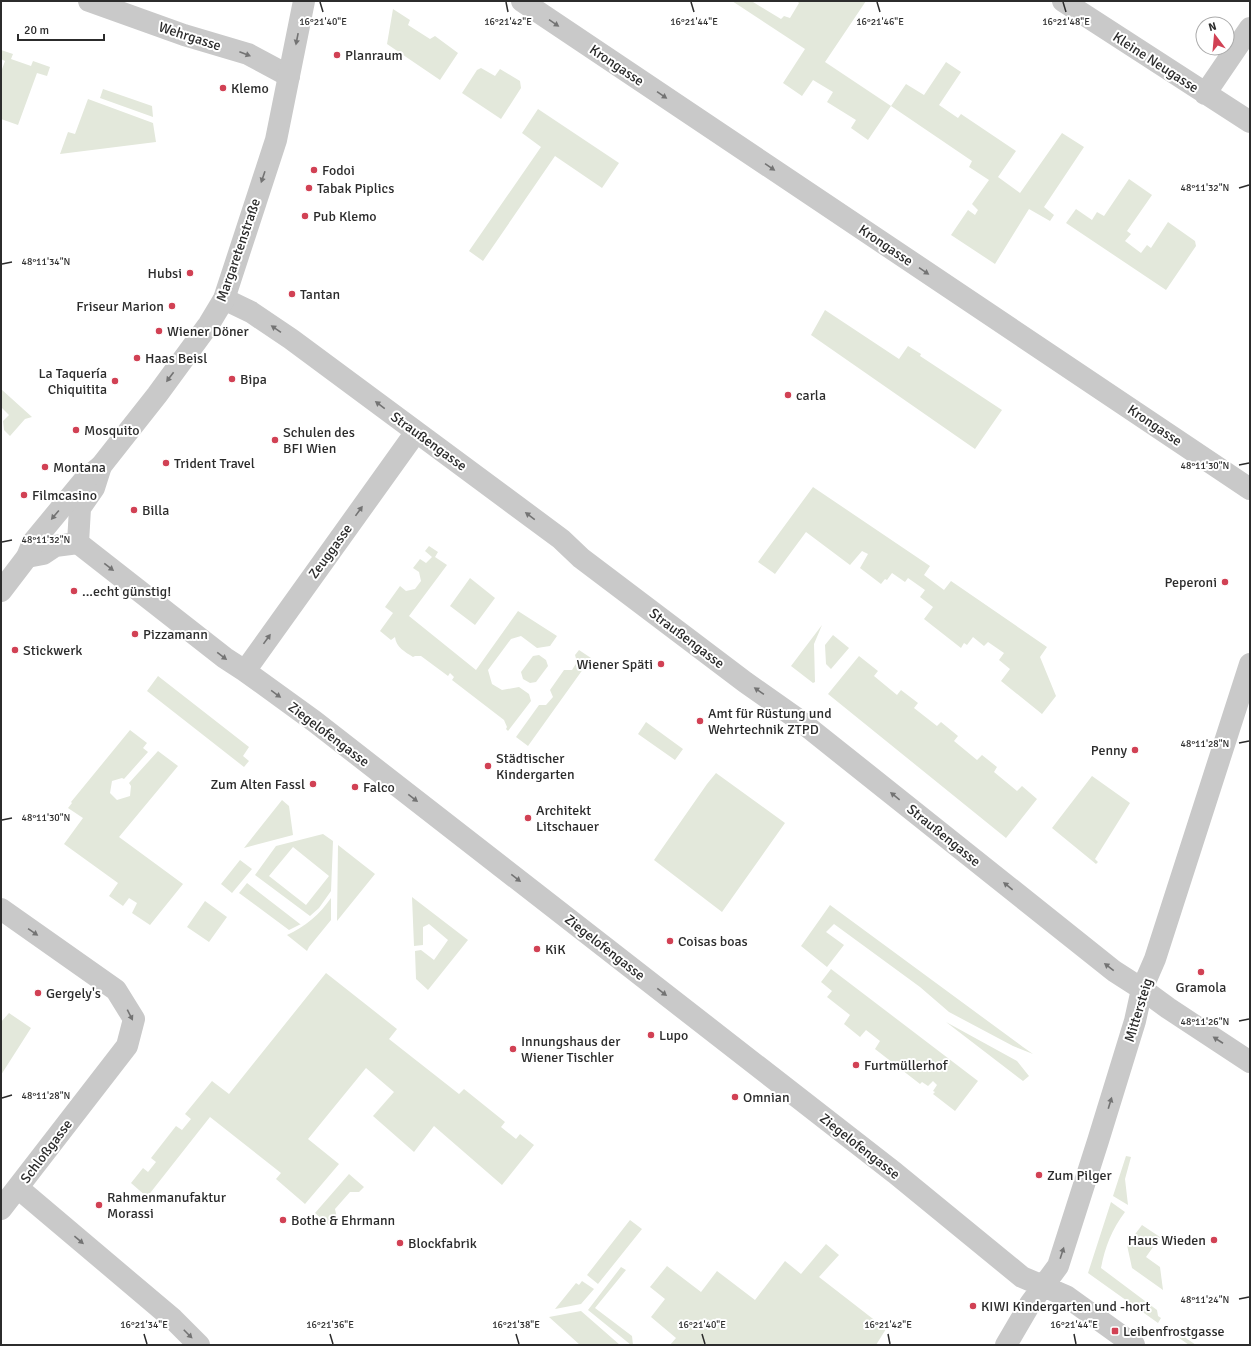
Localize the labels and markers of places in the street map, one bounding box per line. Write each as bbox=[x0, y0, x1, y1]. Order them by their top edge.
place label: Planraum bbox=[345, 47, 403, 64]
marker: Planraum bbox=[332, 50, 342, 60]
place label: Klemo bbox=[231, 80, 269, 97]
marker: Klemo bbox=[218, 83, 228, 93]
place label: Fodoi bbox=[322, 162, 355, 179]
marker: Fodoi bbox=[309, 165, 319, 175]
place label: Tabak Piplics bbox=[317, 180, 394, 197]
marker: Tabak Piplics bbox=[304, 183, 314, 193]
place label: Pub Klemo bbox=[313, 208, 377, 225]
marker: Pub Klemo bbox=[300, 211, 310, 221]
place label: Hubsi bbox=[148, 265, 182, 282]
marker: Hubsi bbox=[185, 268, 195, 278]
place label: Tantan bbox=[300, 286, 340, 303]
marker: Tantan bbox=[287, 289, 297, 299]
place label: Friseur Marion bbox=[76, 298, 164, 315]
marker: Friseur Marion bbox=[167, 301, 177, 311]
place label: Wiener Döner bbox=[167, 323, 250, 340]
marker: Wiener Döner bbox=[154, 326, 164, 336]
place label: Haas Beisl bbox=[145, 350, 207, 367]
marker: Haas Beisl bbox=[132, 353, 142, 363]
place label: La Taquería Chiquitita bbox=[38, 365, 107, 398]
place label: Bipa bbox=[240, 371, 267, 388]
marker: Bipa bbox=[227, 374, 237, 384]
marker: La Taquería Chiquitita bbox=[110, 376, 120, 386]
place label: carla bbox=[796, 387, 826, 404]
marker: carla bbox=[783, 390, 793, 400]
place label: Mosquito bbox=[84, 422, 140, 439]
place label: Schulen des BFI Wien bbox=[283, 424, 355, 457]
marker: Mosquito bbox=[71, 425, 81, 435]
marker: Schulen des BFI Wien bbox=[270, 435, 280, 445]
place label: Trident Travel bbox=[174, 455, 255, 472]
marker: Trident Travel bbox=[161, 458, 171, 468]
place label: Montana bbox=[53, 459, 106, 476]
marker: Montana bbox=[40, 462, 50, 472]
place label: Filmcasino bbox=[32, 487, 97, 504]
marker: Filmcasino bbox=[19, 490, 29, 500]
place label: Billa bbox=[142, 502, 169, 519]
marker: Billa bbox=[129, 505, 139, 515]
place label: Peperoni bbox=[1164, 574, 1217, 591]
marker: Peperoni bbox=[1220, 577, 1230, 587]
place label: ...echt günstig! bbox=[82, 583, 171, 600]
marker: ...echt günstig! bbox=[69, 586, 79, 596]
place label: Pizzamann bbox=[143, 626, 208, 643]
marker: Pizzamann bbox=[130, 629, 140, 639]
place label: Stickwerk bbox=[23, 642, 82, 659]
marker: Stickwerk bbox=[10, 645, 20, 655]
place label: Wiener Späti bbox=[576, 656, 653, 673]
marker: Wiener Späti bbox=[656, 659, 666, 669]
place label: Amt für Rüstung und Wehrtechnik ZTPD bbox=[708, 705, 832, 738]
marker: Amt für Rüstung und Wehrtechnik ZTPD bbox=[695, 716, 705, 726]
place label: Penny bbox=[1091, 742, 1127, 759]
marker: Penny bbox=[1130, 745, 1140, 755]
place label: Städtischer Kindergarten bbox=[496, 750, 575, 783]
marker: Städtischer Kindergarten bbox=[483, 761, 493, 771]
place label: Zum Alten Fassl bbox=[211, 776, 305, 793]
marker: Zum Alten Fassl bbox=[308, 779, 318, 789]
place label: Falco bbox=[363, 779, 395, 796]
marker: Falco bbox=[350, 782, 360, 792]
place label: Architekt Litschauer bbox=[536, 802, 600, 835]
marker: Architekt Litschauer bbox=[523, 813, 533, 823]
place label: Coisas boas bbox=[678, 933, 748, 950]
marker: Coisas boas bbox=[665, 936, 675, 946]
place label: KiK bbox=[545, 941, 566, 958]
marker: KiK bbox=[532, 944, 542, 954]
marker: Gramola bbox=[1196, 967, 1206, 977]
place label: Gramola bbox=[1176, 979, 1226, 996]
place label: Gergely's bbox=[46, 985, 101, 1002]
marker: Gergely's bbox=[33, 988, 43, 998]
place label: Lupo bbox=[659, 1027, 688, 1044]
marker: Lupo bbox=[646, 1030, 656, 1040]
place label: Innungshaus der Wiener Tischler bbox=[521, 1033, 621, 1066]
marker: Innungshaus der Wiener Tischler bbox=[508, 1044, 518, 1054]
place label: Furtmüllerhof bbox=[864, 1057, 949, 1074]
marker: Furtmüllerhof bbox=[851, 1060, 861, 1070]
place label: Omnian bbox=[743, 1089, 790, 1106]
marker: Omnian bbox=[730, 1092, 740, 1102]
place label: Zum Pilger bbox=[1047, 1167, 1113, 1184]
marker: Zum Pilger bbox=[1034, 1170, 1044, 1180]
place label: Rahmenmanufaktur Morassi bbox=[107, 1189, 227, 1222]
marker: Rahmenmanufaktur Morassi bbox=[94, 1200, 104, 1210]
place label: Bothe & Ehrmann bbox=[291, 1212, 395, 1229]
marker: Bothe & Ehrmann bbox=[278, 1215, 288, 1225]
place label: Haus Wieden bbox=[1128, 1232, 1206, 1249]
place label: Blockfabrik bbox=[408, 1235, 477, 1252]
marker: Haus Wieden bbox=[1209, 1235, 1219, 1245]
marker: Blockfabrik bbox=[395, 1238, 405, 1248]
place label: KIWI Kindergarten und -hort bbox=[981, 1298, 1150, 1315]
marker: KIWI Kindergarten und -hort bbox=[968, 1301, 978, 1311]
place label: Leibenfrostgasse bbox=[1123, 1323, 1225, 1340]
marker: Leibenfrostgasse bbox=[1110, 1326, 1120, 1336]

